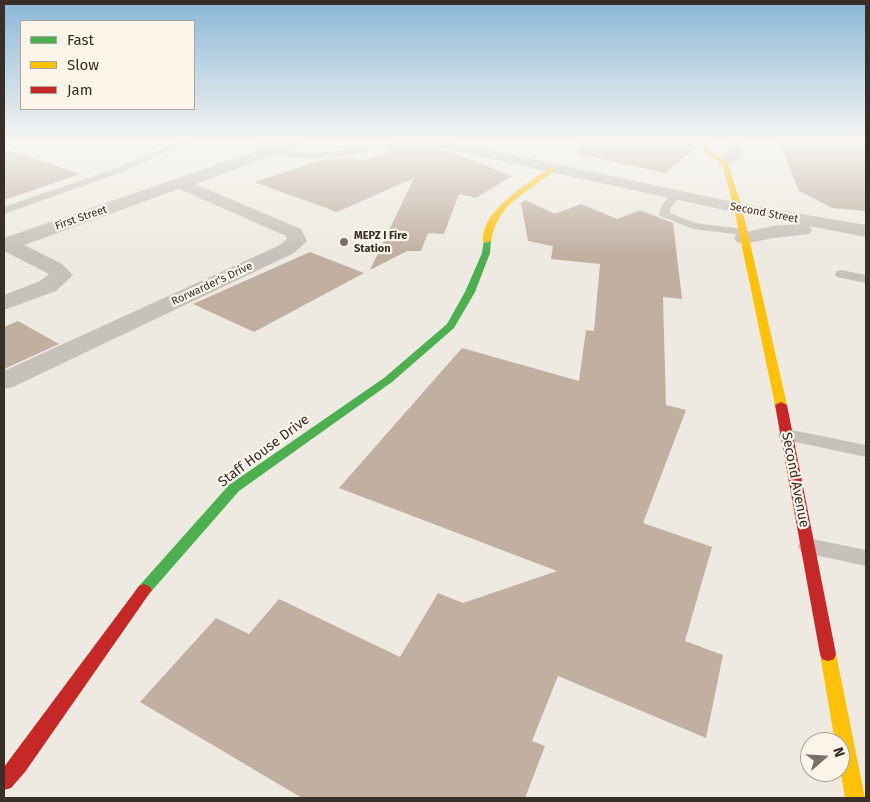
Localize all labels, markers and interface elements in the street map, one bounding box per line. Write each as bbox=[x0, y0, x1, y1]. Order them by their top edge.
legend bbox=[20, 20, 195, 110]
text: Fast bbox=[67, 31, 94, 49]
text: Slow bbox=[67, 56, 99, 74]
text: Jam bbox=[67, 81, 93, 99]
street label: Second Street bbox=[729, 200, 799, 226]
street label: First Street bbox=[53, 203, 109, 233]
place label: MEPZ I Fire Station bbox=[354, 229, 407, 255]
marker: MEPZ I Fire Station bbox=[338, 236, 350, 248]
street label: Rorwarder's Drive bbox=[169, 259, 255, 309]
street label: Staff House Drive bbox=[215, 411, 313, 491]
street label: Second Avenue bbox=[778, 431, 812, 529]
north arrow bbox=[800, 732, 850, 782]
text: N bbox=[829, 745, 848, 759]

